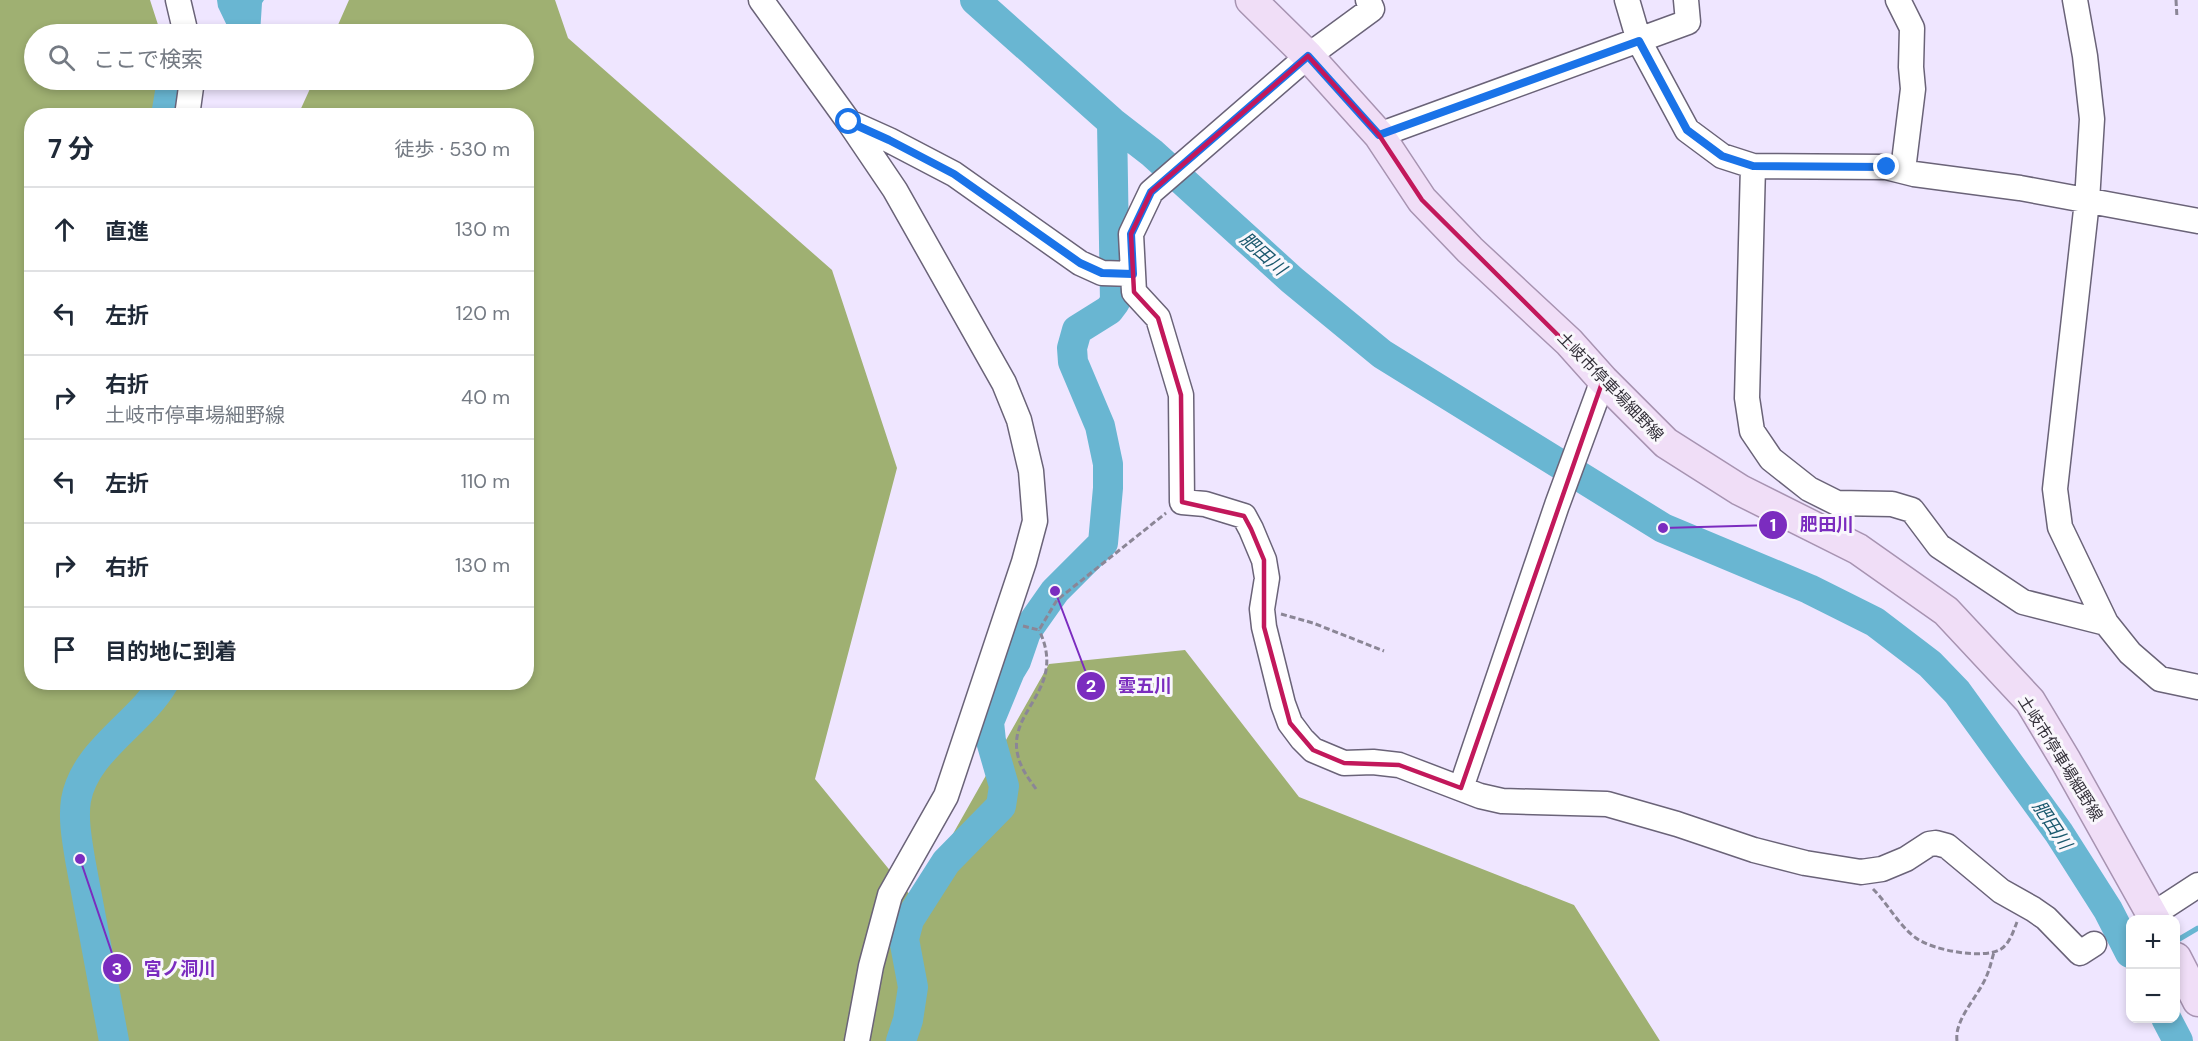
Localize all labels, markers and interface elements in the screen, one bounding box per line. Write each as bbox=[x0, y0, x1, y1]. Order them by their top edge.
search box bbox=[24, 24, 534, 90]
icon: search bbox=[45, 41, 78, 74]
text: ここで検索 bbox=[93, 45, 203, 74]
route start bbox=[835, 108, 861, 134]
text: 7 分 bbox=[48, 132, 94, 166]
text: 徒歩 · 530 m bbox=[395, 136, 510, 162]
route end bbox=[1873, 153, 1899, 179]
icon: ahead bbox=[48, 213, 81, 246]
text: 130 m bbox=[455, 216, 510, 242]
text: 直進 bbox=[105, 217, 149, 246]
water label: 肥田川 bbox=[1235, 227, 1293, 282]
icon: left bbox=[48, 297, 81, 330]
text: 120 m bbox=[456, 300, 510, 326]
text: 左折 bbox=[105, 301, 149, 330]
street label: 土岐市停車場細野線 bbox=[1553, 327, 1668, 445]
text: 右折 bbox=[105, 370, 149, 399]
icon: right bbox=[48, 381, 81, 414]
text: 40 m bbox=[461, 384, 510, 410]
text: 土岐市停車場細野線 bbox=[105, 402, 285, 428]
icon: left bbox=[48, 465, 81, 498]
text: 110 m bbox=[461, 468, 510, 494]
text: 左折 bbox=[105, 469, 149, 498]
callout: 肥田川 bbox=[1758, 507, 1866, 543]
text: 1 bbox=[1770, 513, 1776, 537]
text: 肥田川 bbox=[1800, 513, 1854, 537]
icon: right bbox=[48, 549, 81, 582]
text: 130 m bbox=[455, 552, 510, 578]
text: 右折 bbox=[105, 553, 149, 582]
icon: arrive bbox=[48, 633, 81, 666]
text: 目的地に到着 bbox=[105, 637, 237, 666]
callout: 雲五川 bbox=[1076, 668, 1184, 704]
text: 2 bbox=[1086, 674, 1096, 698]
text: 雲五川 bbox=[1118, 674, 1172, 698]
street label: 土岐市停車場細野線 bbox=[2014, 692, 2108, 825]
water label: 肥田川 bbox=[2027, 796, 2078, 856]
map controls bbox=[2126, 915, 2180, 1023]
button: + bbox=[2126, 915, 2180, 969]
callout: 宮ノ洞川 bbox=[102, 950, 228, 986]
text: 3 bbox=[112, 957, 122, 981]
text: 宮ノ洞川 bbox=[144, 957, 216, 981]
button: − bbox=[2126, 969, 2180, 1023]

